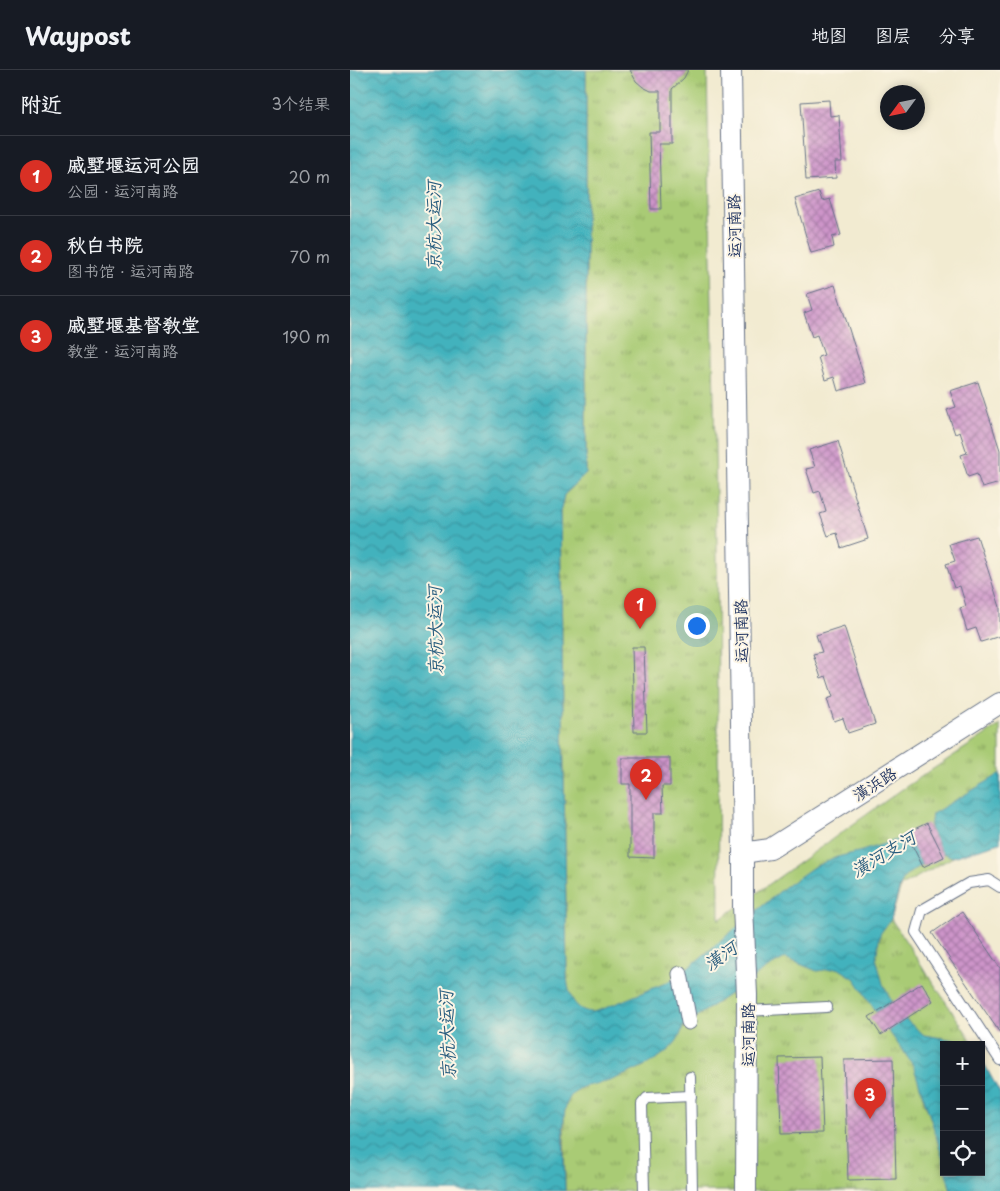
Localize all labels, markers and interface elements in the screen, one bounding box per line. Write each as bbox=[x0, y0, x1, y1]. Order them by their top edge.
text: Waypost bbox=[25, 17, 131, 53]
text: 地图 bbox=[811, 21, 847, 48]
text: 图层 bbox=[875, 21, 911, 48]
text: 分享 bbox=[939, 21, 975, 48]
north arrow bbox=[880, 85, 925, 130]
text: 附近 bbox=[20, 87, 62, 119]
text: 3个结果 bbox=[271, 91, 330, 115]
text: 戚墅堰运河公园 bbox=[67, 150, 200, 178]
text: 1 bbox=[32, 164, 40, 188]
text: 20 m bbox=[289, 164, 330, 188]
text: 公园 · 运河南路 bbox=[67, 178, 178, 202]
water label: 京杭大运河 bbox=[419, 178, 446, 271]
street label: 运河南路 bbox=[720, 194, 746, 258]
text: 秋白书院 bbox=[67, 230, 143, 258]
text: 2 bbox=[30, 244, 42, 268]
text: 70 m bbox=[290, 244, 330, 268]
text: 图书馆 · 运河南路 bbox=[67, 258, 194, 282]
text: 戚墅堰基督教堂 bbox=[67, 310, 200, 338]
text: 3 bbox=[31, 324, 41, 348]
text: 190 m bbox=[282, 324, 330, 348]
text: 教堂 · 运河南路 bbox=[67, 338, 178, 362]
water label: 京杭大运河 bbox=[420, 583, 448, 676]
pin: 1 bbox=[624, 588, 656, 629]
street label: 运河南路 bbox=[727, 599, 753, 663]
your location bbox=[684, 613, 710, 639]
pin: 2 bbox=[630, 759, 662, 800]
street label: 潢浜路 bbox=[847, 760, 901, 806]
water label: 潢河支河 bbox=[845, 821, 923, 883]
water label: 潢河 bbox=[698, 932, 745, 976]
water label: 京杭大运河 bbox=[431, 987, 461, 1080]
street label: 运河南路 bbox=[735, 1003, 759, 1067]
map controls bbox=[940, 1041, 985, 1176]
button: + bbox=[940, 1041, 985, 1086]
pin: 3 bbox=[854, 1078, 886, 1119]
button: − bbox=[940, 1086, 985, 1131]
button: locate bbox=[940, 1131, 985, 1176]

